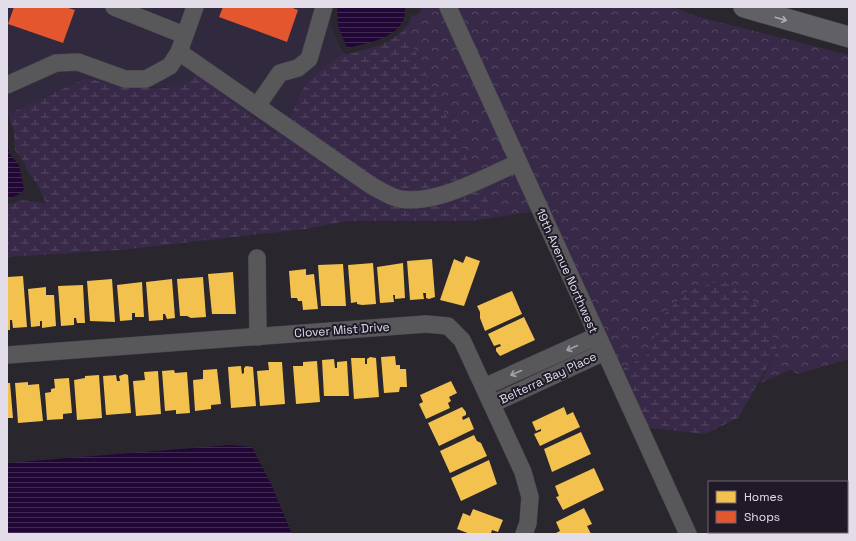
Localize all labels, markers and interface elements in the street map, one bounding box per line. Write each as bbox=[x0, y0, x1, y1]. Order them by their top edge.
one-way arrow bbox=[775, 16, 788, 23]
street label: 19th Avenue Northwest bbox=[532, 206, 602, 336]
street label: Clover Mist Drive bbox=[294, 319, 390, 341]
one-way arrow bbox=[566, 344, 578, 352]
street label: Belterra Bay Place bbox=[497, 348, 599, 408]
one-way arrow bbox=[510, 370, 522, 377]
legend bbox=[708, 481, 848, 533]
text: Homes bbox=[744, 489, 783, 505]
text: Shops bbox=[744, 509, 780, 525]

